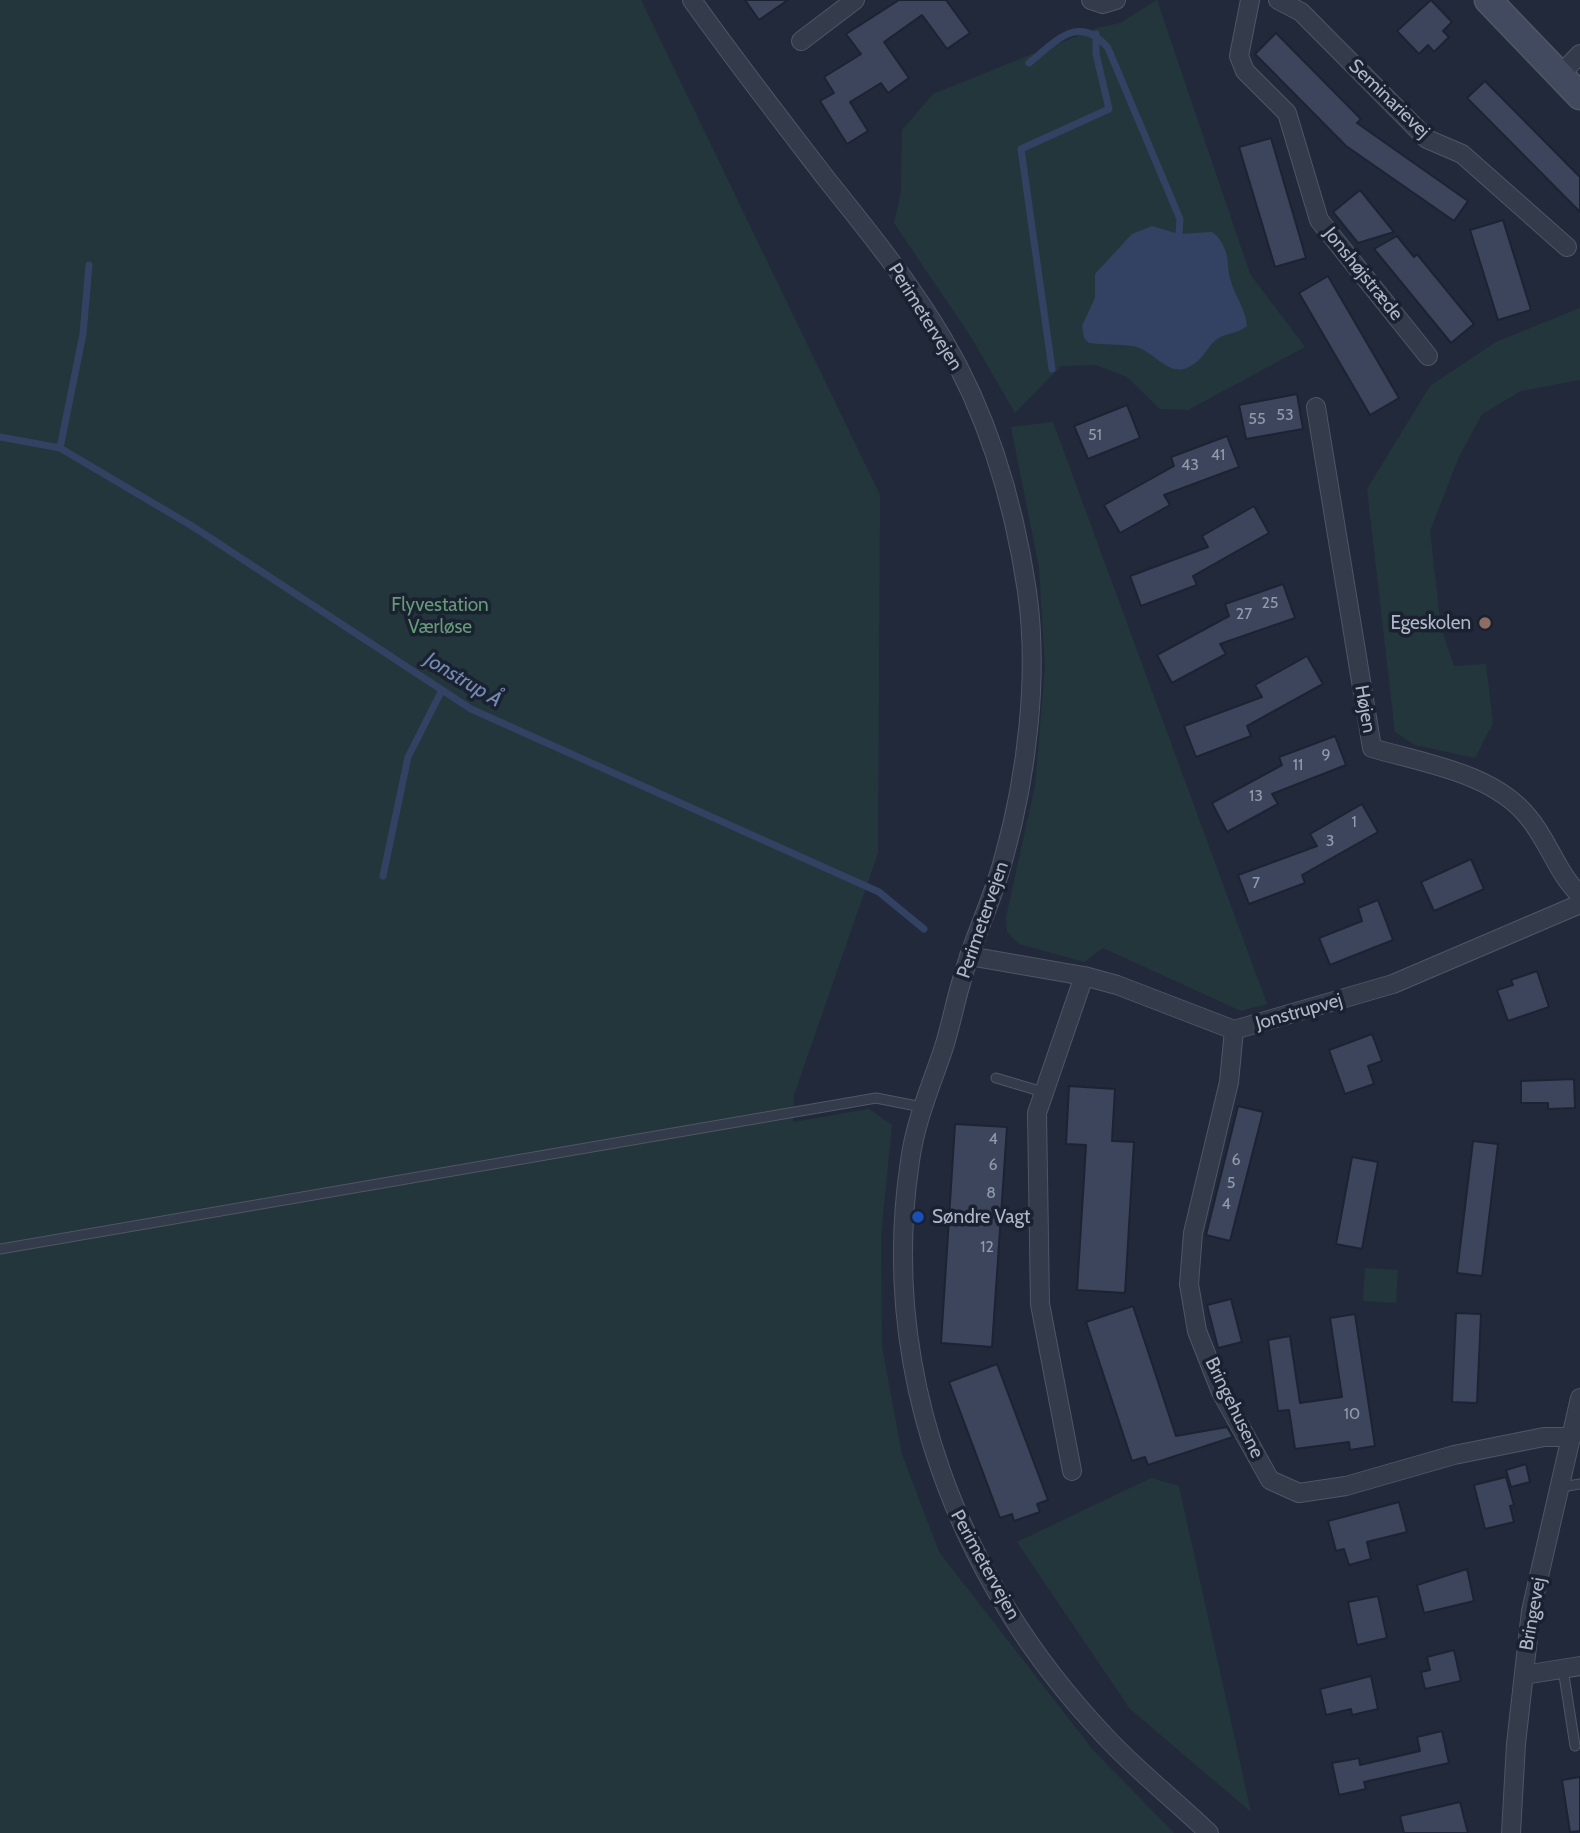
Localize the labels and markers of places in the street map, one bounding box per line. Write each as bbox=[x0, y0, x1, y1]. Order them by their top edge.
place label: Egeskolen bbox=[1390, 612, 1471, 634]
marker: Egeskolen bbox=[1477, 615, 1493, 631]
place label: Søndre Vagt bbox=[932, 1206, 1030, 1228]
marker: Søndre Vagt bbox=[910, 1209, 926, 1225]

